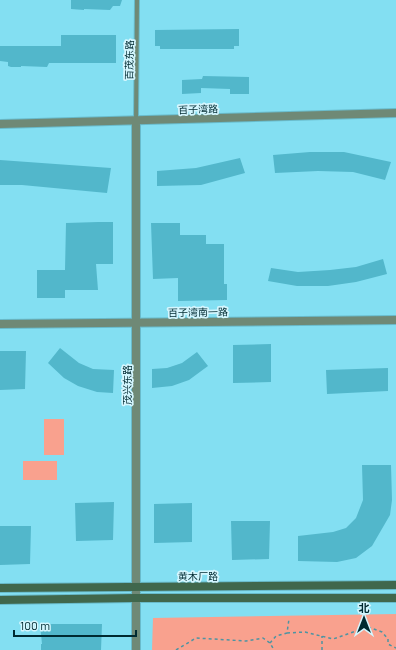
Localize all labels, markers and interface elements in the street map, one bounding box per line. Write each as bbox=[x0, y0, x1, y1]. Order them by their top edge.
street label: 百茂东路 bbox=[123, 40, 135, 80]
street label: 百子湾路 bbox=[178, 102, 218, 116]
street label: 百子湾南一路 bbox=[168, 305, 228, 319]
street label: 茂兴东路 bbox=[121, 365, 133, 405]
street label: 黄木厂路 bbox=[178, 570, 218, 582]
north arrow bbox=[344, 598, 384, 638]
text: 北 bbox=[359, 601, 370, 614]
scale bar bbox=[14, 612, 136, 638]
text: 100 m bbox=[20, 618, 50, 632]

